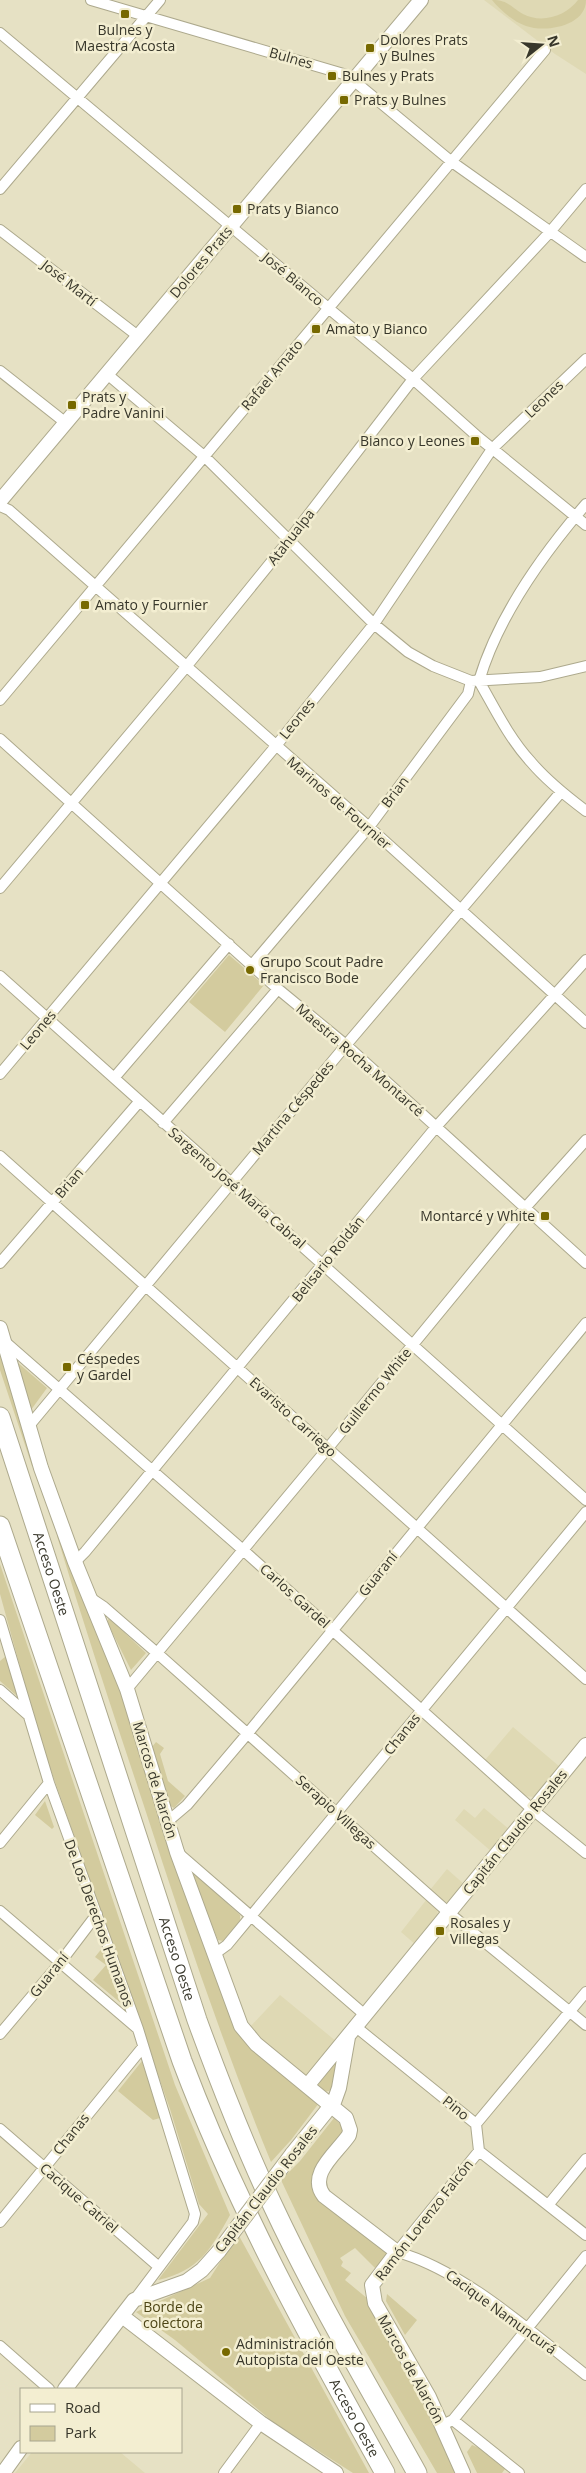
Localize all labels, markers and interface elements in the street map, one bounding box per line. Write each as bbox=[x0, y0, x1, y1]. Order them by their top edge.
marker: Bulnes y Maestra Acosta bbox=[119, 8, 131, 20]
place label: Bulnes y Maestra Acosta bbox=[75, 20, 175, 55]
north arrow bbox=[516, 20, 566, 70]
place label: Dolores Prats y Bulnes bbox=[380, 30, 468, 65]
text: N bbox=[543, 33, 565, 49]
street label: Bulnes bbox=[267, 42, 315, 73]
marker: Dolores Prats y Bulnes bbox=[364, 42, 376, 54]
place label: Bulnes y Prats bbox=[342, 66, 434, 85]
marker: Bulnes y Prats bbox=[326, 70, 338, 82]
place label: Prats y Bulnes bbox=[354, 90, 446, 109]
marker: Prats y Bulnes bbox=[338, 94, 350, 106]
place label: Prats y Bianco bbox=[247, 199, 339, 218]
marker: Prats y Bianco bbox=[231, 203, 243, 215]
street label: Dolores Prats bbox=[165, 222, 236, 301]
street label: José Bianco bbox=[257, 246, 328, 310]
street label: José Martí bbox=[36, 254, 101, 310]
place label: Amato y Bianco bbox=[326, 319, 427, 338]
marker: Amato y Bianco bbox=[310, 323, 322, 335]
street label: Rafael Amato bbox=[236, 335, 307, 414]
street label: Leones bbox=[520, 375, 567, 422]
place label: Prats y Padre Vanini bbox=[82, 387, 164, 422]
marker: Prats y Padre Vanini bbox=[66, 399, 78, 411]
place label: Bianco y Leones bbox=[360, 431, 465, 450]
marker: Bianco y Leones bbox=[469, 435, 481, 447]
street label: Atahualpa bbox=[263, 505, 319, 569]
place label: Amato y Fournier bbox=[95, 595, 208, 614]
marker: Amato y Fournier bbox=[79, 599, 91, 611]
street label: Leones bbox=[275, 694, 319, 743]
street label: Marinos de Fournier bbox=[283, 752, 396, 853]
street label: Brian bbox=[377, 772, 413, 811]
place label: Grupo Scout Padre Francisco Bode bbox=[260, 952, 384, 987]
marker: Grupo Scout Padre Francisco Bode bbox=[244, 964, 256, 976]
street label: Maestra Rocha Montarcé bbox=[292, 999, 428, 1121]
street label: Leones bbox=[15, 1005, 60, 1054]
street label: Martina Céspedes bbox=[248, 1056, 338, 1159]
street label: Sargento José María Cabral bbox=[165, 1123, 310, 1252]
street label: Brian bbox=[50, 1163, 87, 1202]
place label: Montarcé y White bbox=[420, 1206, 535, 1225]
marker: Montarcé y White bbox=[539, 1210, 551, 1222]
street label: Belisario Roldán bbox=[287, 1212, 368, 1306]
street label: Guillermo White bbox=[334, 1343, 415, 1438]
place label: Céspedes y Gardel bbox=[77, 1349, 140, 1384]
marker: Céspedes y Gardel bbox=[61, 1361, 73, 1373]
street label: Evaristo Carriego bbox=[246, 1372, 341, 1461]
street label: Acceso Oeste bbox=[29, 1529, 74, 1618]
street label: Guaraní bbox=[354, 1547, 402, 1600]
street label: Carlos Gardel bbox=[256, 1559, 334, 1632]
street label: Chanas bbox=[379, 1709, 424, 1758]
street label: Marcos de Alarcón bbox=[129, 1719, 182, 1841]
street label: Capitán Claudio Rosales bbox=[458, 1765, 571, 1898]
street label: Serapio Villegas bbox=[292, 1770, 381, 1853]
street label: De Los Derechos Humanos bbox=[60, 1837, 139, 2009]
place label: Rosales y Villegas bbox=[450, 1913, 511, 1948]
street label: Acceso Oeste bbox=[155, 1914, 200, 2003]
marker: Rosales y Villegas bbox=[434, 1925, 446, 1937]
street label: Guaraní bbox=[25, 1948, 73, 2001]
street label: Pino bbox=[439, 2091, 474, 2124]
street label: Chanas bbox=[48, 2109, 93, 2158]
street label: Capitán Claudio Rosales bbox=[210, 2121, 321, 2256]
street label: Ramón Lorenzo Falcón bbox=[370, 2155, 477, 2284]
street label: Cacique Catriel bbox=[36, 2158, 122, 2237]
street label: Cacique Namuncurá bbox=[442, 2265, 561, 2358]
park label: Borde de colectora bbox=[143, 2297, 203, 2332]
street label: Marcos de Alarcón bbox=[374, 2311, 449, 2426]
place label: Administración Autopista del Oeste bbox=[236, 2334, 364, 2369]
marker: Administración Autopista del Oeste bbox=[220, 2346, 232, 2358]
street label: Acceso Oeste bbox=[325, 2375, 384, 2461]
legend bbox=[20, 2388, 182, 2453]
text: Road bbox=[65, 2397, 101, 2417]
text: Park bbox=[65, 2422, 96, 2442]

